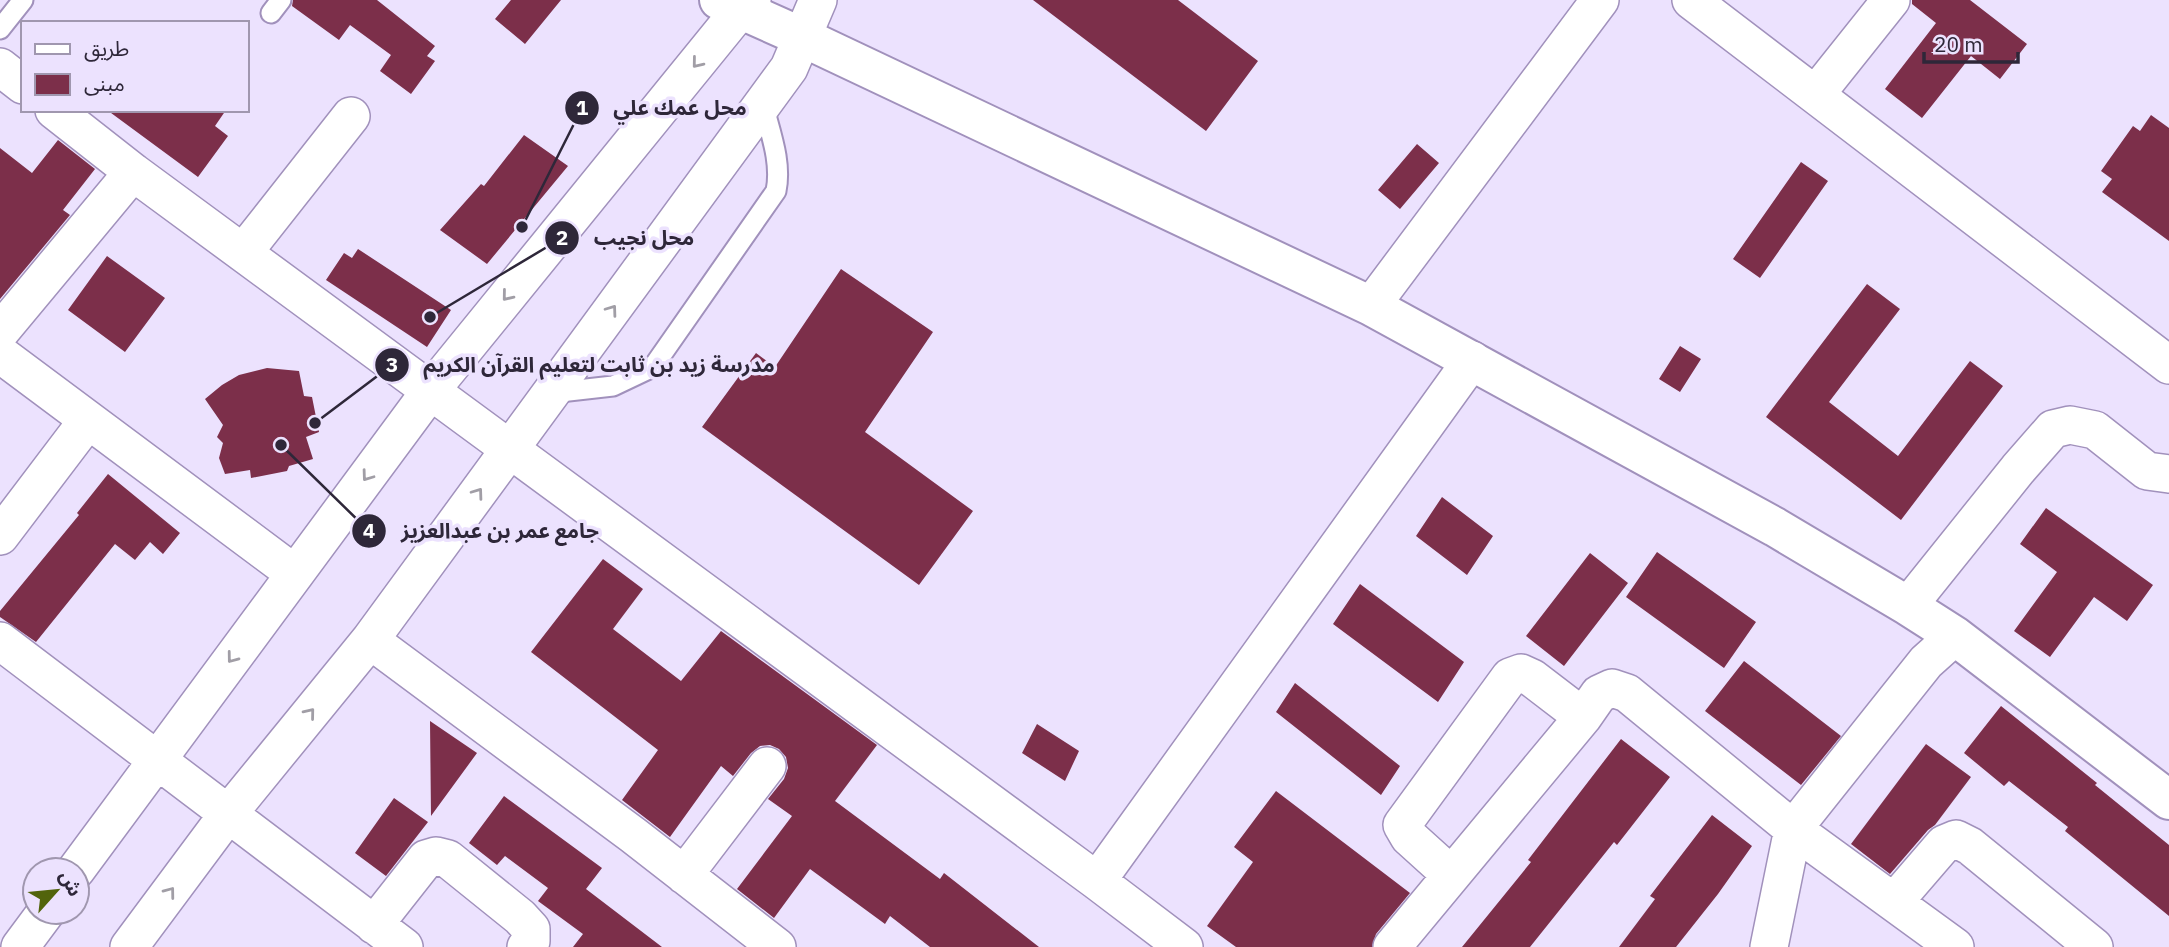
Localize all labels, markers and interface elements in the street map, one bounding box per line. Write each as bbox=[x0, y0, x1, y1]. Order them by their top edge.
legend bbox=[21, 21, 248, 112]
scale bar bbox=[1924, 21, 2018, 65]
text: 20 m bbox=[1934, 30, 1983, 58]
text: طريق bbox=[84, 34, 129, 62]
one-way arrow bbox=[693, 54, 705, 67]
text: مبنى bbox=[84, 69, 125, 97]
callout: محل عمك علي bbox=[564, 87, 761, 129]
text: 1 bbox=[576, 93, 589, 121]
text: محل عمك علي bbox=[613, 93, 747, 125]
callout: محل نجيب bbox=[544, 217, 708, 259]
text: 2 bbox=[556, 223, 568, 251]
text: محل نجيب bbox=[594, 223, 694, 251]
one-way arrow bbox=[503, 288, 515, 301]
one-way arrow bbox=[604, 305, 616, 318]
callout: مدرسة زيد بن ثابت لتعليم القرآن الكريم bbox=[375, 344, 789, 386]
text: 3 bbox=[386, 350, 398, 378]
text: مدرسة زيد بن ثابت لتعليم القرآن الكريم bbox=[423, 350, 775, 380]
one-way arrow bbox=[363, 468, 376, 480]
one-way arrow bbox=[470, 489, 482, 501]
callout: جامع عمر بن عبدالعزيز bbox=[352, 510, 613, 552]
text: 4 bbox=[363, 516, 375, 544]
text: جامع عمر بن عبدالعزيز bbox=[400, 516, 599, 546]
one-way arrow bbox=[227, 650, 240, 663]
one-way arrow bbox=[302, 709, 315, 721]
north arrow bbox=[21, 856, 91, 926]
text: ش bbox=[55, 866, 88, 900]
one-way arrow bbox=[162, 887, 174, 900]

